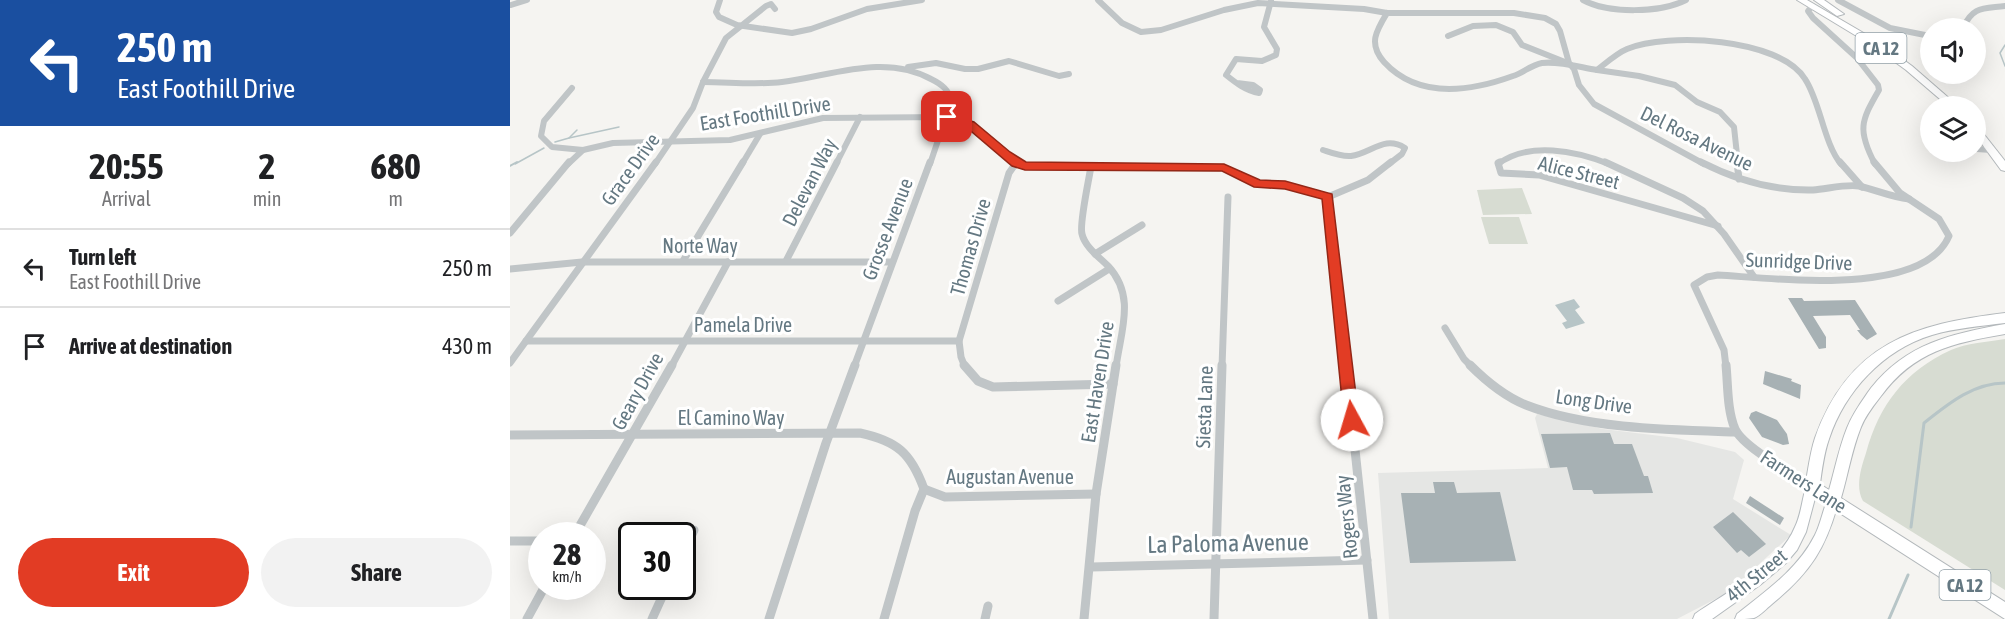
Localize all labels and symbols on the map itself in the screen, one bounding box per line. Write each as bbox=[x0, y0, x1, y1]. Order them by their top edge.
road number: CA 12 bbox=[1856, 33, 1906, 63]
street label: East Foothill Drive bbox=[698, 91, 832, 135]
pin bbox=[921, 91, 972, 142]
street label: Del Rosa Avenue bbox=[1637, 101, 1757, 175]
street label: Grace Drive bbox=[596, 128, 664, 210]
street label: Delevan Way bbox=[777, 134, 841, 230]
street label: Alice Street bbox=[1536, 151, 1622, 193]
street label: Grosse Avenue bbox=[857, 175, 917, 283]
street label: Thomas Drive bbox=[945, 196, 995, 298]
street label: Norte Way bbox=[662, 234, 738, 257]
street label: Sunridge Drive bbox=[1745, 248, 1853, 274]
street label: Pamela Drive bbox=[694, 313, 792, 336]
street label: East Haven Drive bbox=[1076, 320, 1118, 444]
street label: Geary Drive bbox=[606, 348, 668, 434]
street label: Siesta Lane bbox=[1191, 365, 1217, 449]
street label: Long Drive bbox=[1554, 384, 1634, 418]
position arrow bbox=[1320, 388, 1384, 452]
street label: El Camino Way bbox=[677, 406, 785, 429]
street label: Farmers Lane bbox=[1757, 445, 1851, 517]
street label: Augustan Avenue bbox=[946, 465, 1074, 488]
street label: Rogers Way bbox=[1330, 474, 1362, 560]
speed limit sign: 30 bbox=[618, 522, 696, 600]
street label: La Paloma Avenue bbox=[1147, 528, 1309, 558]
street label: 4th Street bbox=[1721, 543, 1791, 606]
road number: CA 12 bbox=[1940, 570, 1990, 600]

